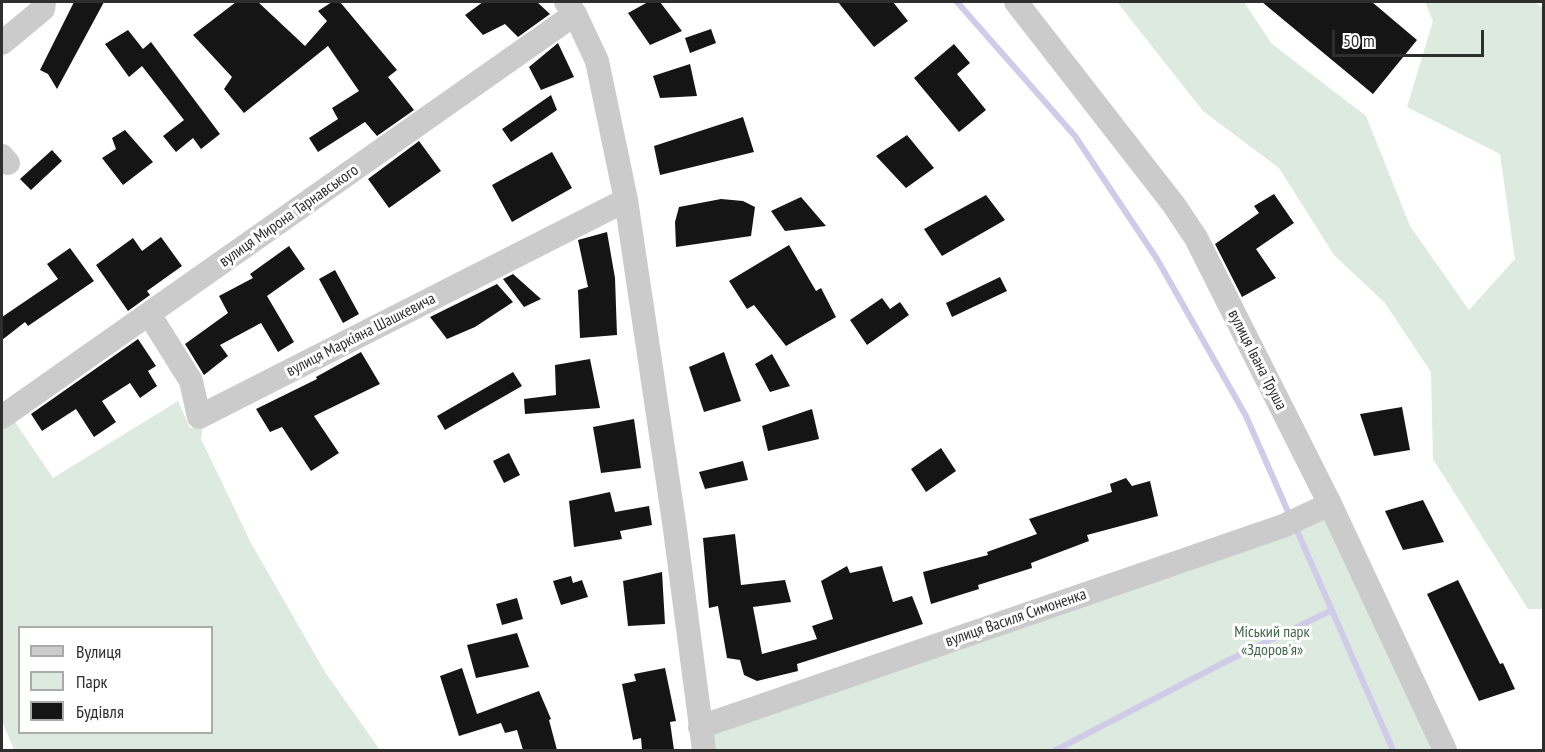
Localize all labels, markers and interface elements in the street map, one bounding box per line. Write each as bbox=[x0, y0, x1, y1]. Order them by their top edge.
scale bar bbox=[1335, 18, 1486, 56]
text: 50 m bbox=[1343, 29, 1375, 52]
street label: вулиця Мирона Тарнавського bbox=[216, 161, 362, 271]
street label: вулиця Маркіяна Шашкевича bbox=[283, 289, 439, 381]
street label: вулиця Івана Труша bbox=[1223, 307, 1291, 413]
street label: вулиця Василя Симоненка bbox=[943, 585, 1089, 651]
park label: Міський парк «Здоров'я» bbox=[1234, 622, 1310, 660]
legend bbox=[18, 626, 213, 734]
text: Вулиця bbox=[76, 640, 121, 663]
text: Парк bbox=[76, 670, 107, 693]
text: Будівля bbox=[76, 700, 124, 723]

